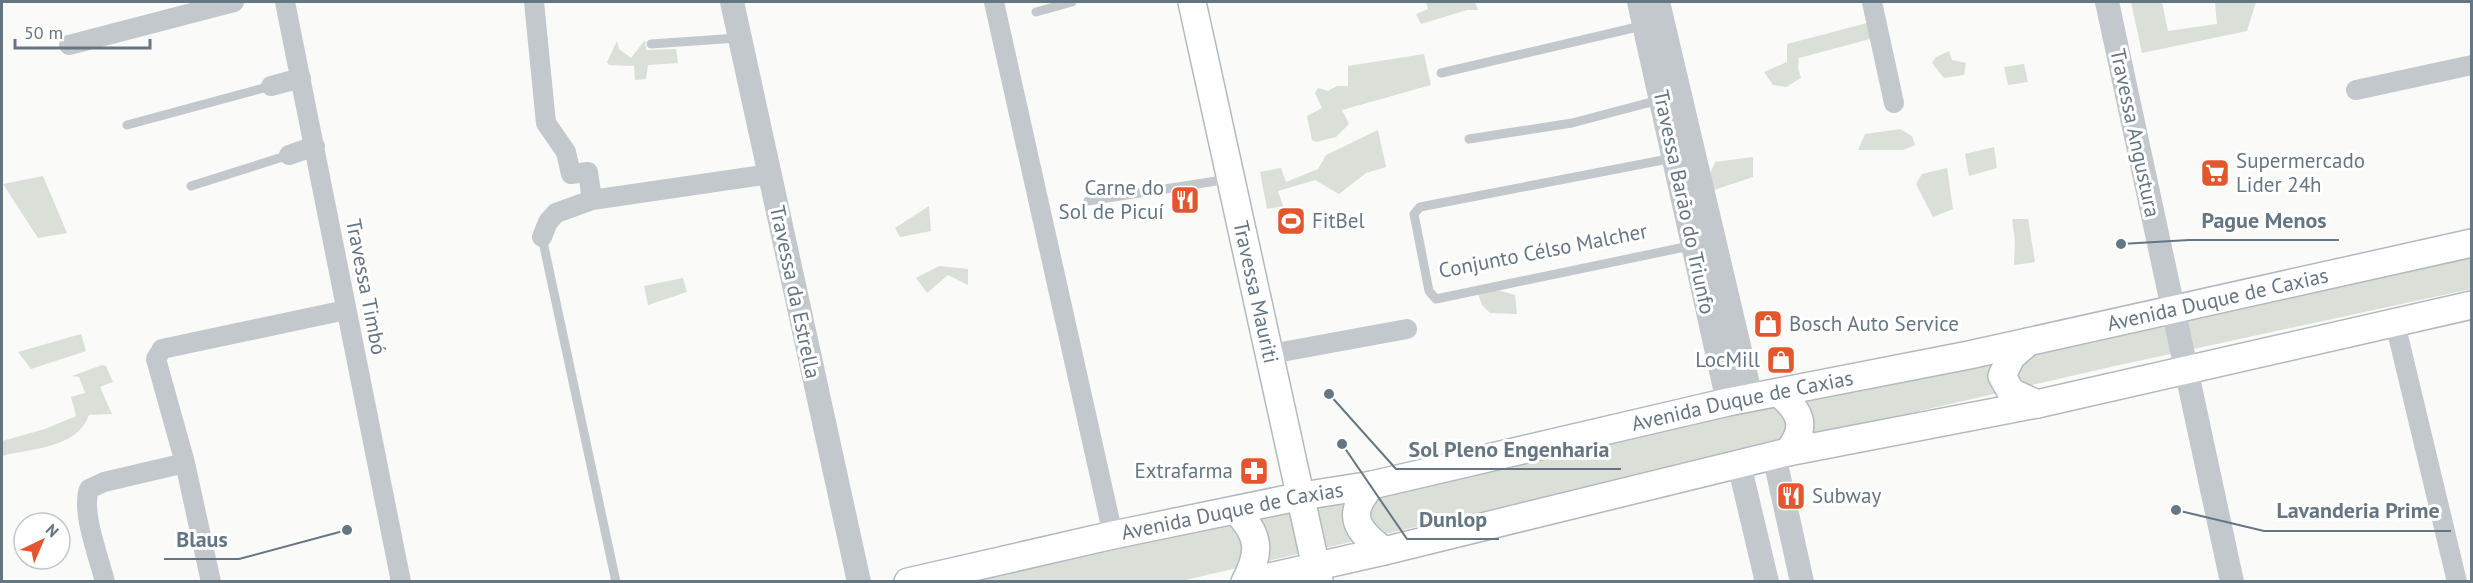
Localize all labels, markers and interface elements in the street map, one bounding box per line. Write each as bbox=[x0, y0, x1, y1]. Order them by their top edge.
scale bar bbox=[15, 12, 150, 50]
text: 50 m bbox=[24, 21, 63, 44]
street label: Travessa Angustura bbox=[2104, 46, 2167, 220]
street label: Travessa Barão do Triunfo bbox=[1648, 87, 1721, 317]
place label: Supermercado Lider 24h bbox=[2236, 147, 2365, 198]
supermarket icon: Supermercado Lider 24h bbox=[2199, 157, 2231, 189]
place label: Carne do Sol de Picuí bbox=[1058, 174, 1164, 225]
restaurant icon: Carne do Sol de Picuí bbox=[1169, 184, 1201, 216]
callout: Pague Menos bbox=[2189, 200, 2339, 240]
street label: Travessa da Estrella bbox=[764, 203, 827, 381]
sports icon: FitBel bbox=[1275, 205, 1307, 237]
text: Pague Menos bbox=[2201, 206, 2327, 234]
place label: FitBel bbox=[1312, 207, 1365, 234]
street label: Travessa Timbó bbox=[340, 217, 393, 357]
street label: Conjunto Célso Malcher bbox=[1436, 217, 1649, 284]
street label: Travessa Mauriti bbox=[1227, 218, 1285, 366]
street label: Avenida Duque de Caxias bbox=[2104, 261, 2331, 337]
shop icon: Bosch Auto Service bbox=[1752, 308, 1784, 340]
place label: Bosch Auto Service bbox=[1789, 310, 1959, 337]
shop icon: LocMill bbox=[1765, 344, 1797, 376]
place label: LocMill bbox=[1695, 346, 1760, 373]
street label: Avenida Duque de Caxias bbox=[1629, 364, 1855, 437]
callout: Sol Pleno Engenharia bbox=[1396, 429, 1621, 469]
text: Sol Pleno Engenharia bbox=[1409, 435, 1610, 463]
pharmacy icon: Extrafarma bbox=[1238, 455, 1270, 487]
place label: Extrafarma bbox=[1135, 457, 1233, 484]
street label: Avenida Duque de Caxias bbox=[1119, 476, 1345, 546]
restaurant icon: Subway bbox=[1775, 480, 1807, 512]
place label: Subway bbox=[1812, 482, 1881, 509]
callout: Lavanderia Prime bbox=[2264, 491, 2451, 531]
text: Lavanderia Prime bbox=[2276, 496, 2440, 524]
callout: Dunlop bbox=[1407, 499, 1499, 539]
text: Dunlop bbox=[1419, 505, 1487, 533]
north arrow bbox=[12, 511, 72, 571]
text: N bbox=[42, 519, 63, 541]
callout: Blaus bbox=[164, 519, 239, 559]
text: Blaus bbox=[176, 525, 228, 553]

